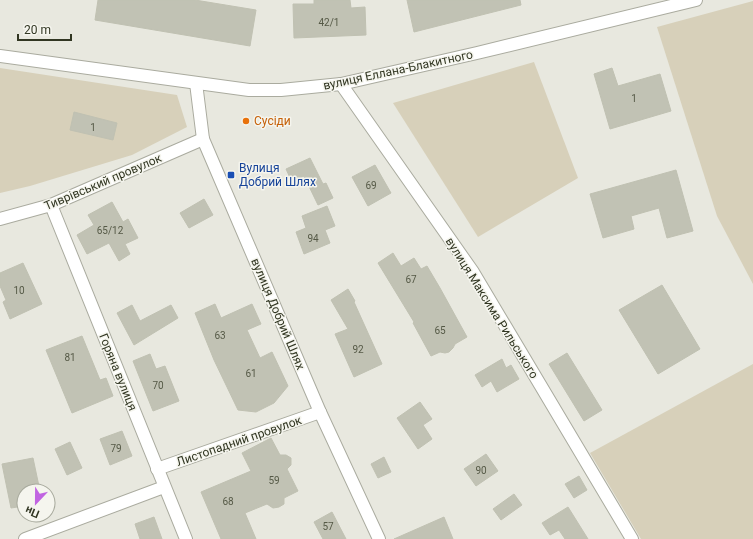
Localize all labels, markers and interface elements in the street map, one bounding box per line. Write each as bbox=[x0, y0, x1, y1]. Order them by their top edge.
scale bar bbox=[18, 16, 71, 42]
house number: 42/1 bbox=[319, 17, 340, 28]
text: 20 m bbox=[24, 23, 51, 37]
street label: вулиця Еллана-Блакитного bbox=[322, 47, 474, 93]
house number: 1 bbox=[631, 93, 637, 104]
place label: Сусіди bbox=[254, 114, 291, 128]
marker: Сусіди bbox=[241, 116, 251, 126]
house number: 1 bbox=[90, 122, 96, 133]
street label: Тиврівський провулок bbox=[42, 151, 164, 213]
place label: Вулиця Добрий Шлях bbox=[239, 161, 316, 189]
marker: Вулиця Добрий Шлях bbox=[226, 170, 236, 180]
house number: 69 bbox=[365, 180, 377, 191]
house number: 65/12 bbox=[97, 225, 124, 236]
house number: 94 bbox=[307, 233, 319, 244]
street label: вулиця Максима Рильського bbox=[443, 235, 541, 381]
street label: вулиця Добрий Шлях bbox=[248, 256, 308, 372]
house number: 67 bbox=[405, 274, 417, 285]
house number: 10 bbox=[13, 285, 25, 296]
house number: 65 bbox=[434, 325, 446, 336]
house number: 63 bbox=[214, 330, 226, 341]
street label: Горяна вулиця bbox=[96, 331, 140, 413]
house number: 92 bbox=[352, 344, 364, 355]
house number: 81 bbox=[64, 352, 76, 363]
house number: 61 bbox=[245, 368, 257, 379]
house number: 70 bbox=[152, 380, 164, 391]
street label: Листопадний провулок bbox=[175, 413, 304, 469]
house number: 79 bbox=[110, 443, 122, 454]
house number: 90 bbox=[475, 465, 487, 476]
house number: 59 bbox=[268, 475, 280, 486]
north arrow bbox=[16, 483, 56, 523]
house number: 68 bbox=[222, 496, 234, 507]
text: Пн bbox=[24, 503, 41, 520]
house number: 57 bbox=[322, 521, 334, 532]

